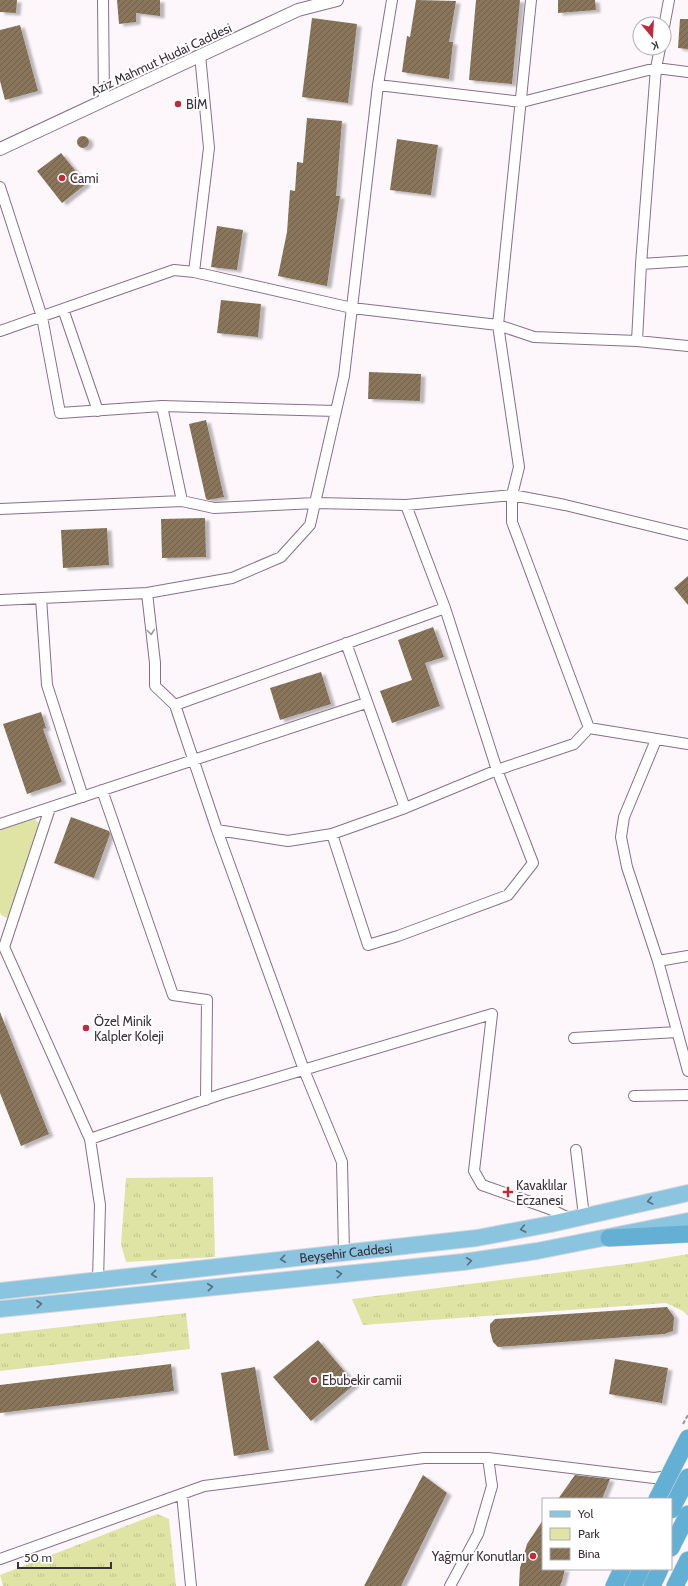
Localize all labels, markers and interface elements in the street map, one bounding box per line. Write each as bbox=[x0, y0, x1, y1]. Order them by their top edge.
north arrow bbox=[632, 16, 672, 56]
street label: Aziz Mahmut Hudai Caddesi bbox=[88, 19, 234, 99]
text: K bbox=[650, 38, 661, 53]
place label: BİM bbox=[186, 96, 208, 112]
marker: BİM bbox=[173, 99, 183, 109]
place label: Cami bbox=[70, 170, 98, 186]
marker: Cami bbox=[57, 173, 67, 183]
one-way arrow bbox=[147, 629, 156, 635]
place label: Özel Minik Kalpler Koleji bbox=[94, 1013, 164, 1045]
marker: Özel Minik Kalpler Koleji bbox=[81, 1023, 91, 1033]
place label: Kavaklılar Eczanesi bbox=[516, 1177, 568, 1208]
marker: Kavaklılar Eczanesi bbox=[503, 1187, 513, 1197]
one-way arrow bbox=[647, 1197, 653, 1205]
one-way arrow bbox=[520, 1224, 526, 1233]
street label: Beyşehir Caddesi bbox=[299, 1239, 393, 1266]
one-way arrow bbox=[280, 1255, 286, 1264]
one-way arrow bbox=[465, 1257, 472, 1266]
one-way arrow bbox=[151, 1269, 157, 1278]
one-way arrow bbox=[336, 1270, 342, 1279]
one-way arrow bbox=[207, 1283, 213, 1292]
one-way arrow bbox=[36, 1300, 42, 1309]
place label: Ebubekir camii bbox=[322, 1372, 402, 1388]
marker: Ebubekir camii bbox=[309, 1375, 319, 1385]
legend bbox=[542, 1498, 672, 1570]
text: Yol bbox=[577, 1506, 593, 1521]
text: Park bbox=[578, 1526, 600, 1541]
scale bar bbox=[18, 1544, 111, 1570]
text: Bina bbox=[578, 1546, 600, 1561]
place label: Yağmur Konutları bbox=[431, 1548, 525, 1564]
text: 50 m bbox=[24, 1550, 52, 1565]
marker: Yağmur Konutları bbox=[528, 1551, 538, 1561]

